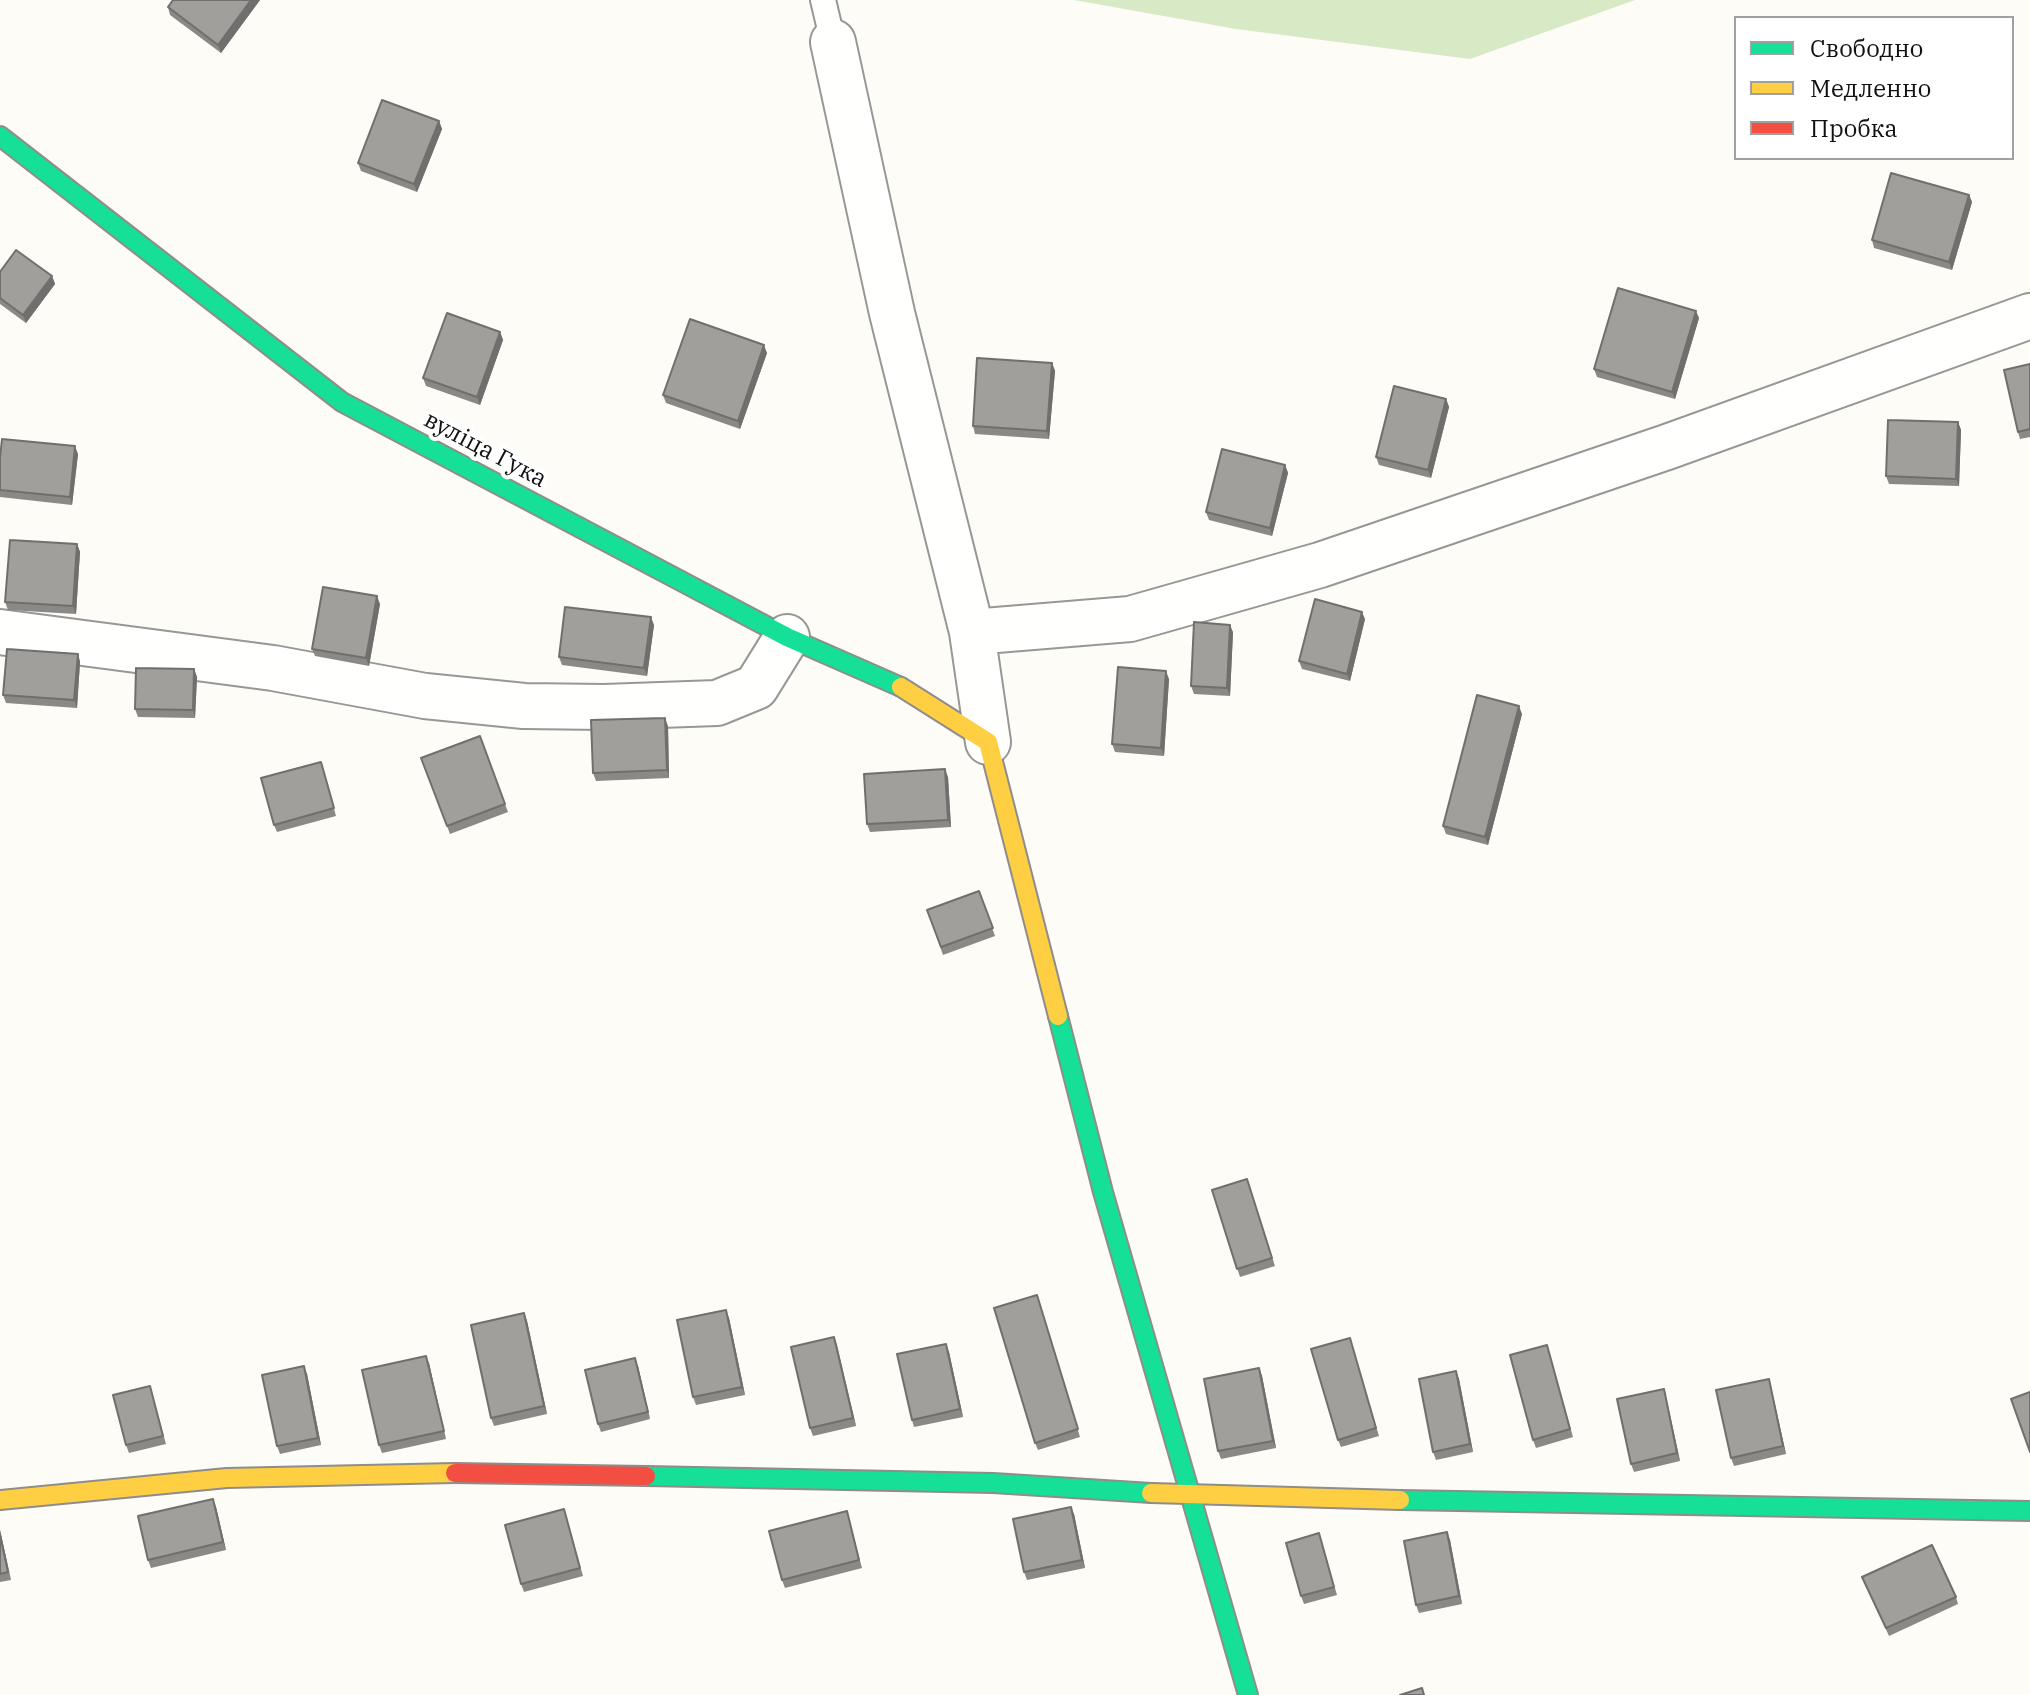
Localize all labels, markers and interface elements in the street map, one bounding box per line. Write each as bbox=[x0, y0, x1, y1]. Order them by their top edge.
legend bbox=[1734, 16, 2014, 160]
text: Свободно bbox=[1810, 32, 1923, 64]
text: Медленно bbox=[1810, 72, 1931, 104]
text: Пробка bbox=[1810, 112, 1898, 144]
street label: вуліца Гука bbox=[419, 406, 551, 494]

